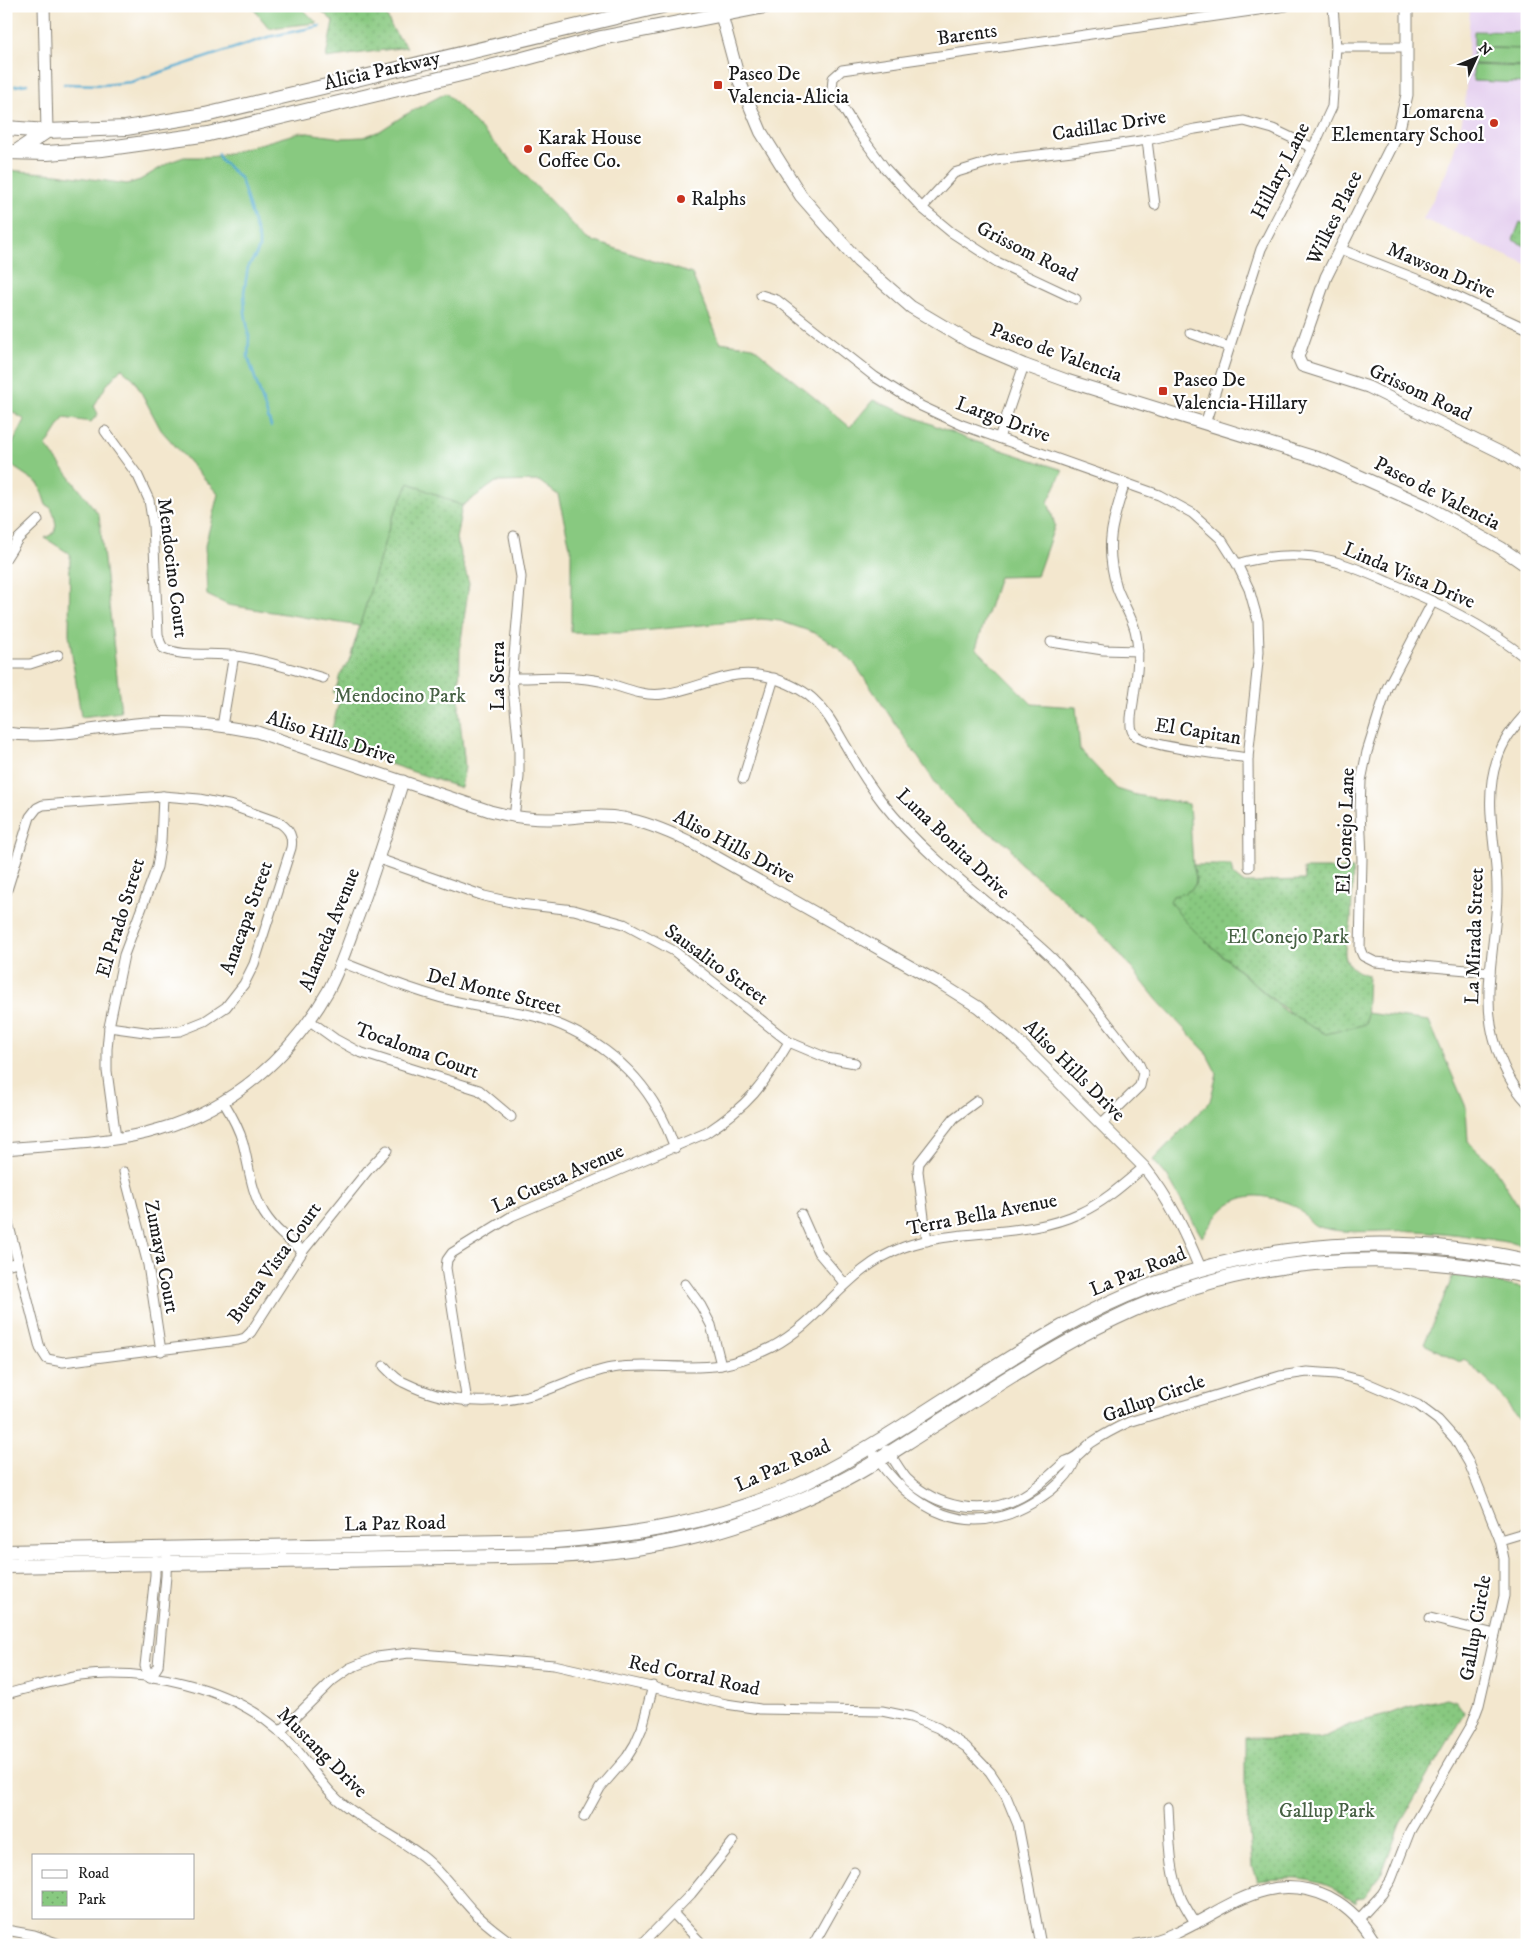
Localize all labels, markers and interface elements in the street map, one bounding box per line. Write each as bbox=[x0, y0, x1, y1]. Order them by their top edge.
street label: Barents bbox=[935, 18, 999, 52]
north arrow bbox=[1450, 32, 1500, 82]
text: N bbox=[1474, 39, 1495, 60]
street label: Alicia Parkway bbox=[321, 45, 443, 97]
place label: Paseo De Valencia-Alicia bbox=[727, 62, 850, 110]
marker: Paseo De Valencia-Alicia bbox=[712, 79, 724, 91]
place label: Lomarena Elementary School bbox=[1331, 100, 1484, 148]
street label: Cadillac Drive bbox=[1050, 105, 1168, 147]
marker: Lomarena Elementary School bbox=[1488, 117, 1500, 129]
street label: Hillary Lane bbox=[1246, 118, 1316, 224]
place label: Karak House Coffee Co. bbox=[538, 126, 642, 174]
marker: Karak House Coffee Co. bbox=[522, 143, 534, 155]
street label: Wilkes Place bbox=[1301, 167, 1368, 270]
place label: Ralphs bbox=[691, 187, 746, 212]
marker: Ralphs bbox=[675, 193, 687, 205]
street label: Grissom Road bbox=[972, 216, 1082, 288]
street label: Mawson Drive bbox=[1383, 237, 1499, 305]
street label: Paseo de Valencia bbox=[987, 318, 1126, 389]
street label: Grissom Road bbox=[1365, 358, 1475, 428]
place label: Paseo De Valencia-Hillary bbox=[1172, 368, 1308, 416]
marker: Paseo De Valencia-Hillary bbox=[1157, 385, 1169, 397]
street label: Largo Drive bbox=[952, 391, 1054, 449]
street label: Paseo de Valencia bbox=[1370, 451, 1505, 537]
street label: Mendocino Court bbox=[151, 496, 193, 640]
street label: Linda Vista Drive bbox=[1339, 537, 1479, 615]
street label: La Serra bbox=[486, 641, 511, 711]
park label: Mendocino Park bbox=[334, 684, 466, 709]
street label: Aliso Hills Drive bbox=[263, 705, 399, 771]
street label: El Capitan bbox=[1153, 713, 1243, 751]
street label: El Conejo Lane bbox=[1331, 767, 1361, 895]
street label: Luna Bonita Drive bbox=[891, 783, 1015, 905]
street label: Aliso Hills Drive bbox=[669, 804, 799, 890]
street label: El Prado Street bbox=[91, 855, 151, 981]
street label: Anacapa Street bbox=[215, 858, 279, 978]
street label: Alameda Avenue bbox=[294, 865, 366, 995]
street label: La Mirada Street bbox=[1460, 867, 1490, 1005]
street label: Sausalito Street bbox=[659, 919, 773, 1011]
park label: El Conejo Park bbox=[1227, 925, 1349, 950]
street label: Del Monte Street bbox=[424, 963, 564, 1021]
street label: Aliso Hills Drive bbox=[1018, 1015, 1130, 1127]
street label: Tocaloma Court bbox=[352, 1017, 482, 1085]
street label: La Cuesta Avenue bbox=[488, 1139, 628, 1219]
street label: Terra Bella Avenue bbox=[905, 1188, 1059, 1242]
street label: Buena Vista Court bbox=[223, 1197, 327, 1329]
street label: Zumaya Court bbox=[138, 1198, 184, 1316]
street label: La Paz Road bbox=[1086, 1241, 1190, 1303]
street label: Gallup Circle bbox=[1099, 1369, 1209, 1429]
street label: La Paz Road bbox=[731, 1434, 835, 1498]
street label: La Paz Road bbox=[344, 1511, 446, 1537]
street label: Gallup Circle bbox=[1454, 1573, 1498, 1683]
street label: Red Corral Road bbox=[626, 1650, 762, 1702]
street label: Mustang Drive bbox=[271, 1702, 373, 1804]
park label: Gallup Park bbox=[1279, 1799, 1375, 1824]
legend bbox=[32, 1854, 195, 1918]
text: Road bbox=[78, 1864, 110, 1883]
text: Park bbox=[78, 1890, 107, 1909]

